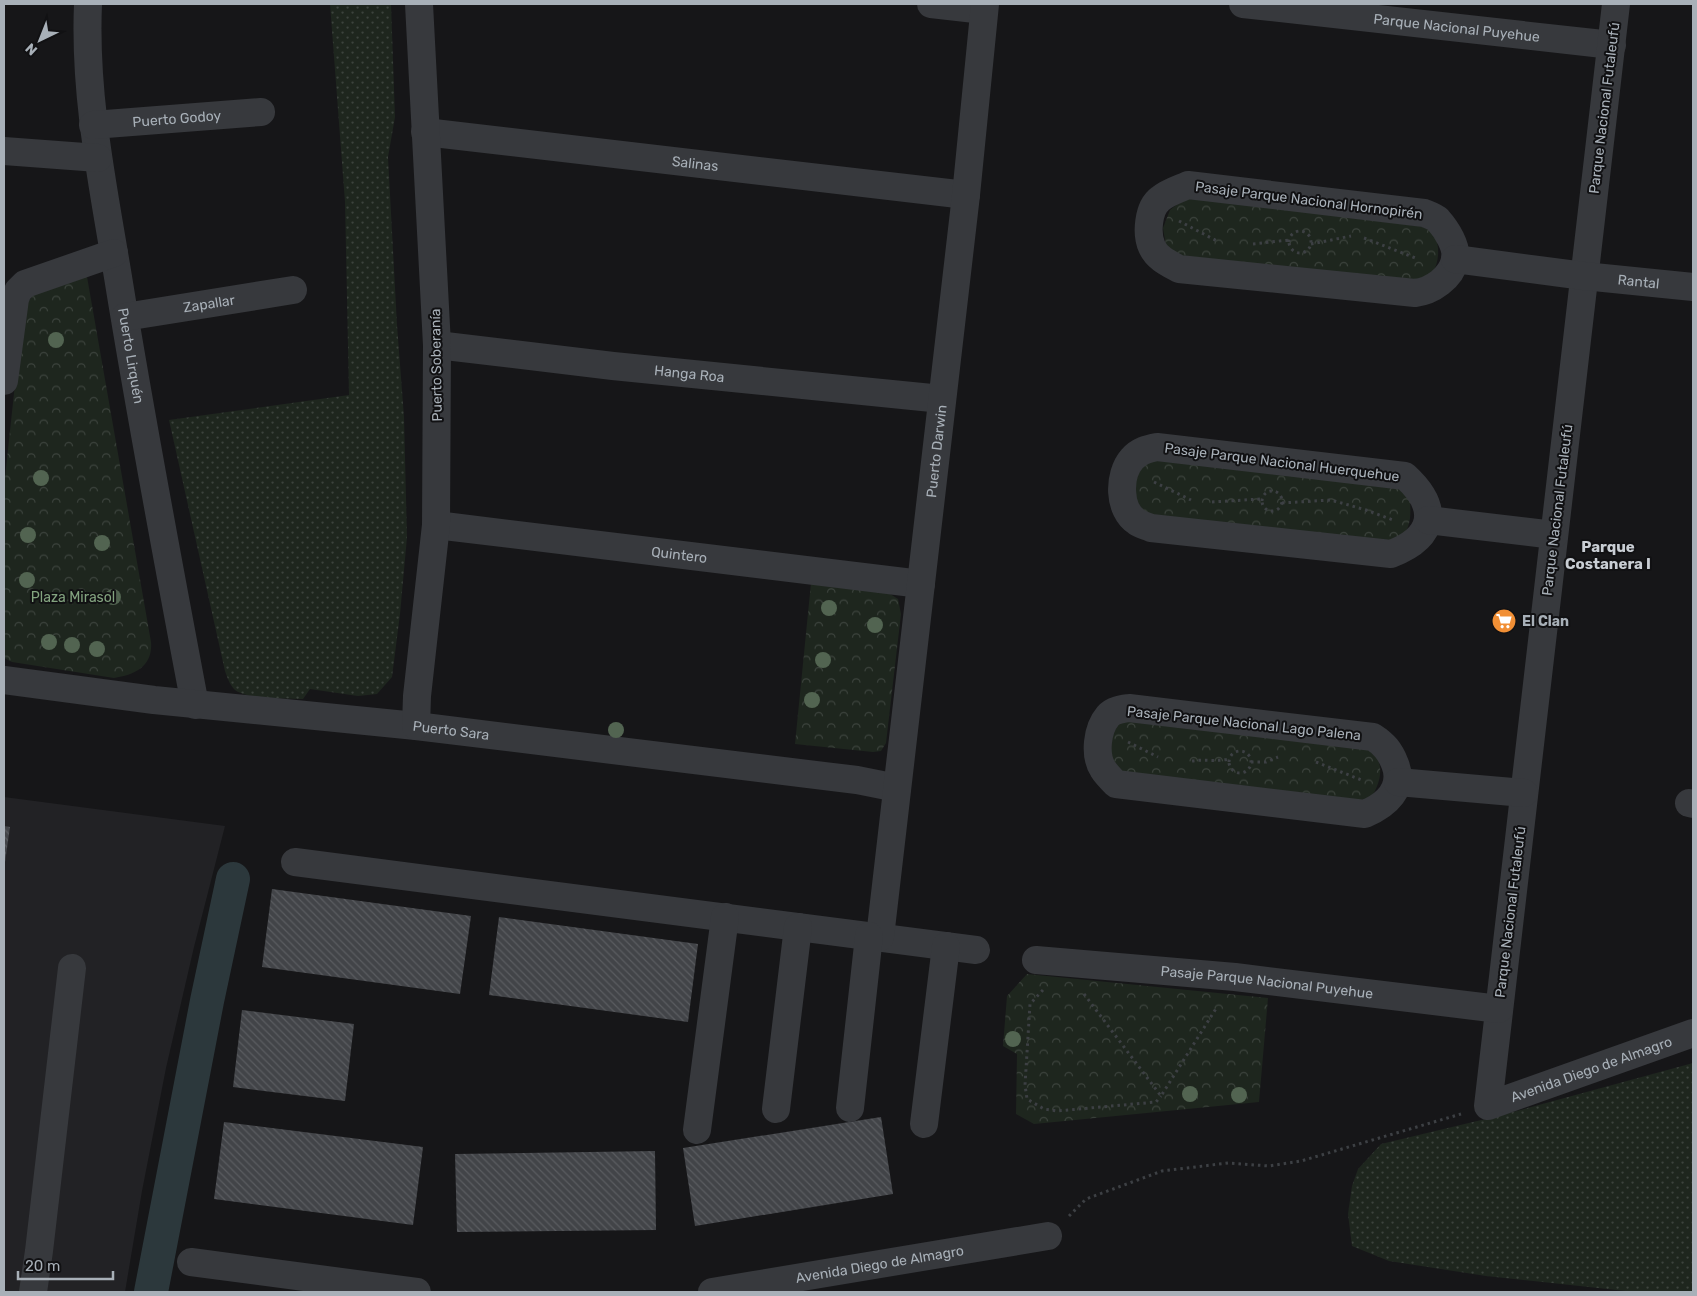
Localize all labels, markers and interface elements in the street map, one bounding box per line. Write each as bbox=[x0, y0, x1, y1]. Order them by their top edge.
street label: Parque Nacional Puyehue bbox=[1373, 11, 1541, 46]
north arrow bbox=[15, 15, 65, 65]
street label: Parque Nacional Futaleufú bbox=[1586, 21, 1623, 195]
text: N bbox=[22, 39, 41, 59]
street label: Puerto Godoy bbox=[132, 107, 222, 131]
street label: Salinas bbox=[671, 153, 719, 175]
street label: Pasaje Parque Nacional Hornopirén bbox=[1194, 178, 1424, 223]
street label: Rantal bbox=[1617, 271, 1660, 293]
street label: Zapallar bbox=[182, 291, 237, 317]
street label: Puerto Lirquén bbox=[114, 307, 147, 405]
street label: Puerto Soberanía bbox=[427, 308, 446, 422]
street label: Hanga Roa bbox=[653, 362, 725, 386]
street label: Puerto Darwin bbox=[923, 404, 951, 499]
street label: Parque Nacional Futaleufú bbox=[1539, 423, 1576, 597]
street label: Pasaje Parque Nacional Huerquehue bbox=[1163, 440, 1401, 485]
district label: Parque Costanera I bbox=[1565, 538, 1651, 573]
street label: Quintero bbox=[650, 543, 708, 567]
park label: Plaza Mirasol bbox=[31, 589, 115, 606]
supermarket icon: El Clan bbox=[1491, 608, 1517, 634]
place label: El Clan bbox=[1522, 613, 1569, 630]
street label: Pasaje Parque Nacional Lago Palena bbox=[1126, 703, 1362, 744]
street label: Puerto Sara bbox=[412, 718, 490, 744]
street label: Parque Nacional Futaleufú bbox=[1492, 825, 1529, 999]
street label: Pasaje Parque Nacional Puyehue bbox=[1160, 963, 1374, 1003]
street label: Avenida Diego de Almagro bbox=[1508, 1033, 1674, 1106]
street label: Avenida Diego de Almagro bbox=[794, 1242, 965, 1287]
scale bar bbox=[18, 1248, 112, 1280]
text: 20 m bbox=[25, 1257, 60, 1275]

